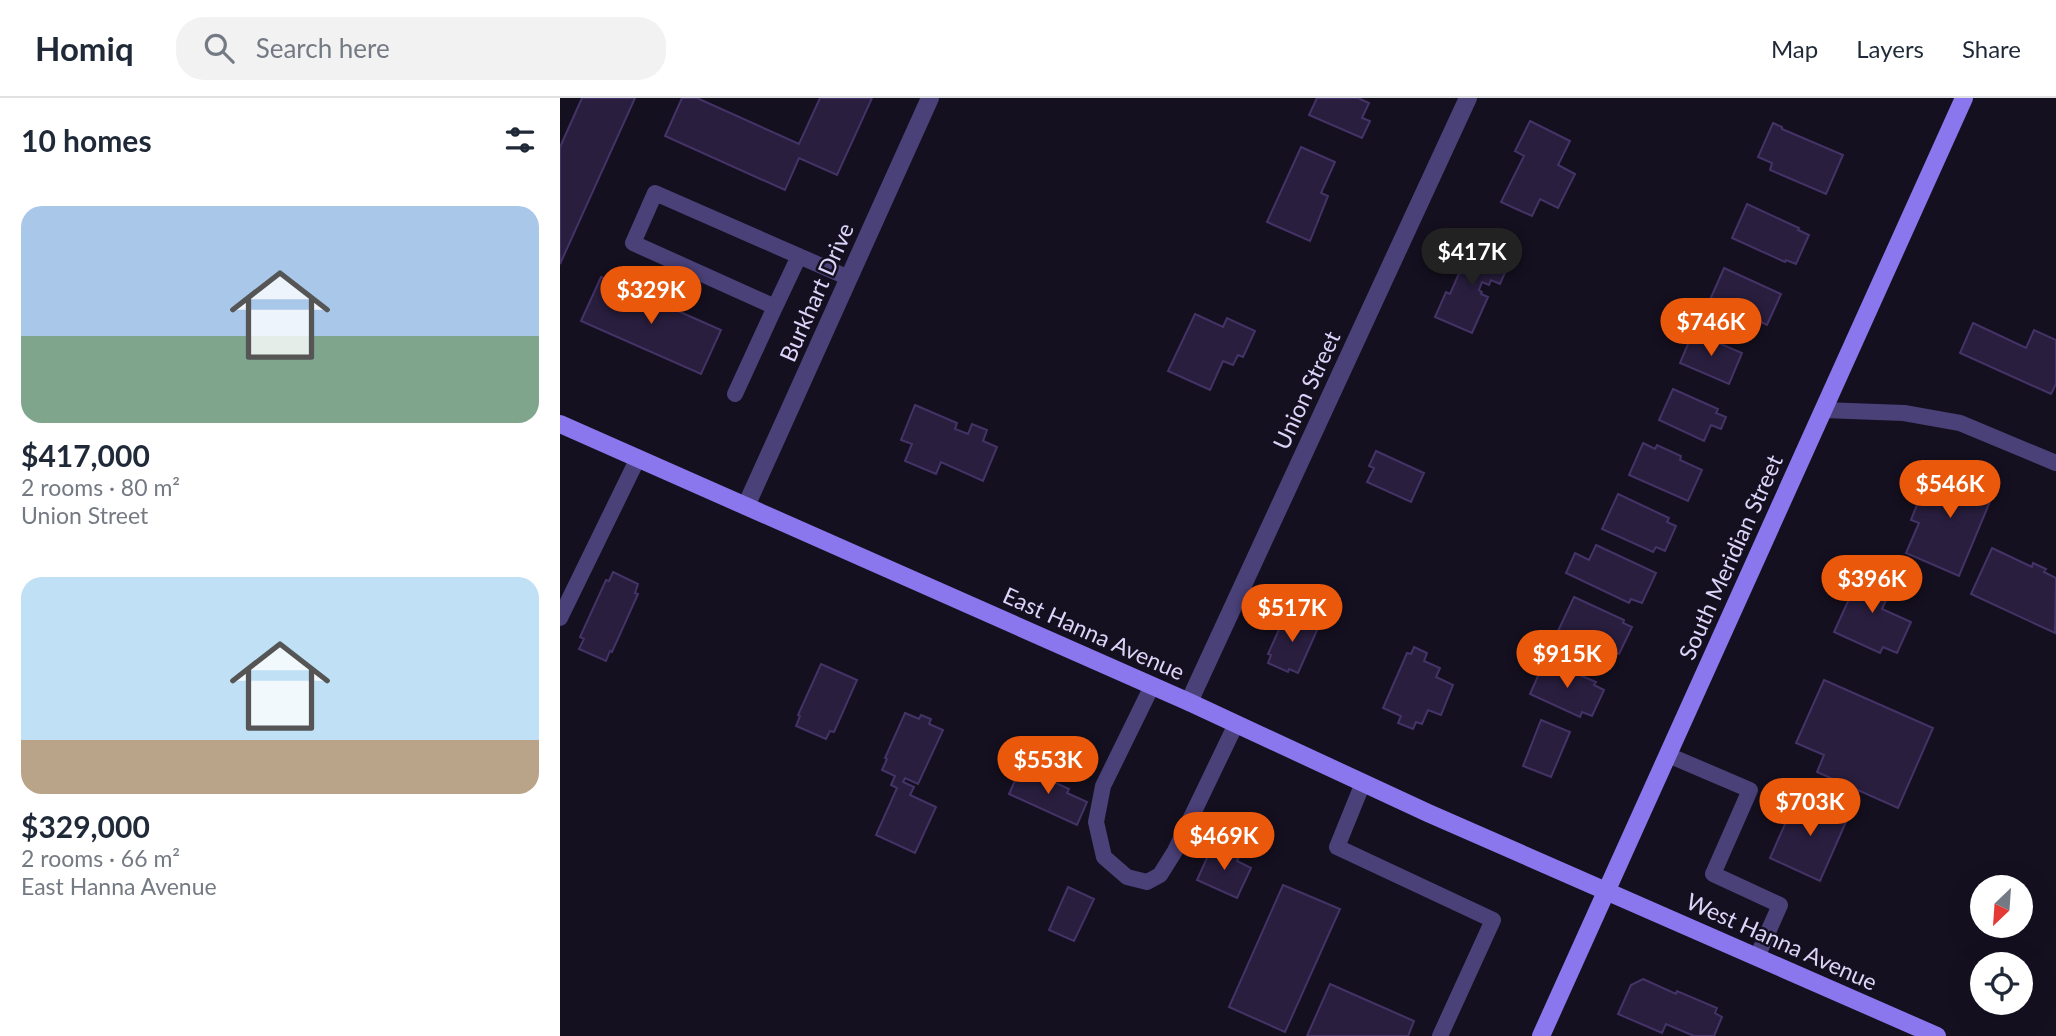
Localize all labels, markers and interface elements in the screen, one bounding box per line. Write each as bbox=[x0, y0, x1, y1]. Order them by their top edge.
search box bbox=[176, 17, 666, 80]
text: Homiq bbox=[35, 28, 134, 68]
icon: search bbox=[200, 29, 238, 67]
text: Search here bbox=[256, 32, 390, 64]
text: Map bbox=[1771, 34, 1818, 63]
text: Layers bbox=[1856, 34, 1924, 63]
text: Share bbox=[1962, 34, 2021, 63]
icon: filters bbox=[501, 121, 539, 159]
text: 10 homes bbox=[21, 122, 152, 158]
street label: Burkhart Drive bbox=[773, 218, 859, 366]
pin: $417K bbox=[1423, 228, 1521, 288]
text: $417K bbox=[1437, 237, 1507, 265]
icon: home bbox=[217, 252, 343, 378]
pin: $329K bbox=[602, 266, 700, 326]
text: $329K bbox=[616, 275, 686, 303]
pin: $746K bbox=[1662, 299, 1760, 358]
text: $746K bbox=[1676, 307, 1746, 335]
street label: Union Street bbox=[1266, 326, 1346, 454]
text: $417,000 bbox=[21, 437, 150, 473]
street label: South Meridian Street bbox=[1672, 449, 1788, 664]
pin: $546K bbox=[1901, 460, 1999, 520]
text: $546K bbox=[1915, 469, 1985, 497]
text: 2 rooms · 80 m² bbox=[21, 473, 180, 501]
text: Union Street bbox=[21, 501, 148, 529]
pin: $396K bbox=[1823, 556, 1921, 615]
text: $396K bbox=[1837, 564, 1907, 592]
street label: East Hanna Avenue bbox=[999, 580, 1189, 686]
pin: $517K bbox=[1243, 584, 1341, 644]
text: $517K bbox=[1257, 593, 1327, 621]
icon: home bbox=[217, 623, 343, 749]
pin: $915K bbox=[1518, 630, 1616, 690]
text: $915K bbox=[1532, 639, 1602, 667]
pin: $553K bbox=[999, 736, 1097, 796]
text: $553K bbox=[1013, 745, 1083, 773]
pin: $703K bbox=[1761, 778, 1859, 838]
text: $703K bbox=[1775, 787, 1845, 815]
text: $329,000 bbox=[21, 808, 150, 844]
pin: $469K bbox=[1175, 812, 1273, 872]
text: $469K bbox=[1189, 821, 1259, 849]
text: 2 rooms · 66 m² bbox=[21, 844, 180, 872]
text: East Hanna Avenue bbox=[21, 872, 217, 900]
north arrow bbox=[1970, 875, 2034, 938]
map controls bbox=[1970, 875, 2033, 1015]
street label: West Hanna Avenue bbox=[1682, 886, 1882, 996]
button: locate bbox=[1970, 952, 2033, 1015]

